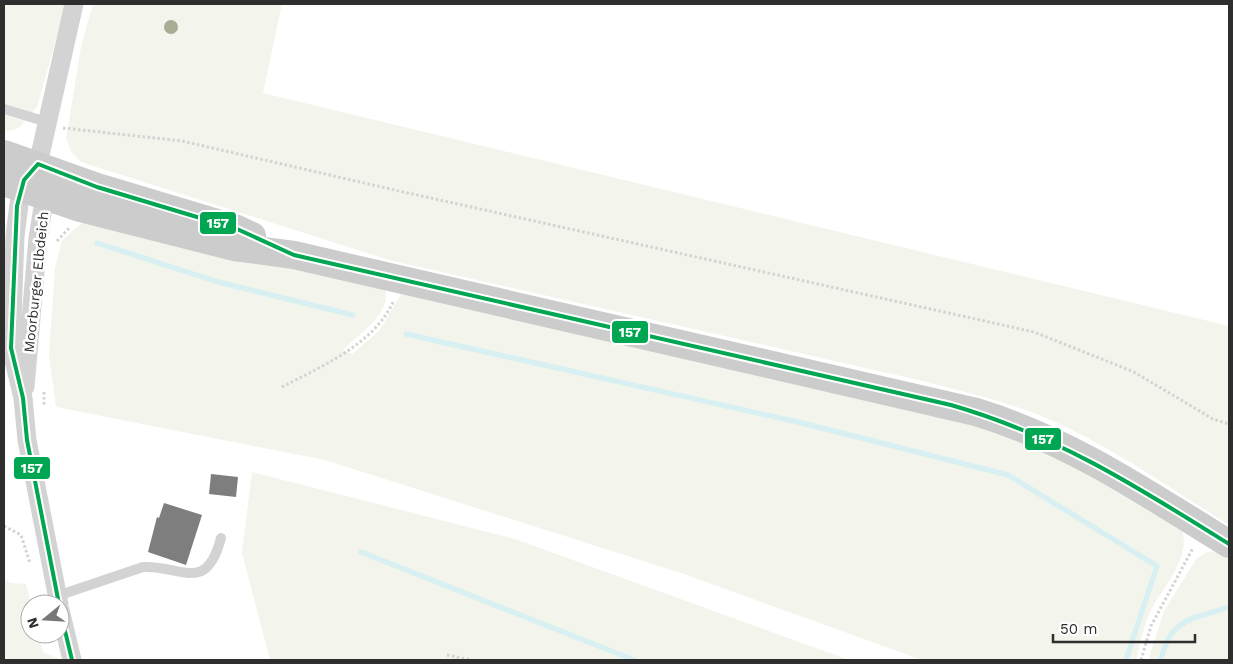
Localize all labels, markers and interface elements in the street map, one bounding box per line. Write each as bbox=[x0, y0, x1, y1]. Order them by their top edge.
street label: Moorburger Elbdeich bbox=[21, 211, 51, 353]
line badge: 157 bbox=[199, 211, 237, 235]
text: 157 bbox=[207, 215, 230, 231]
line badge: 157 bbox=[611, 320, 649, 344]
text: 157 bbox=[619, 324, 642, 340]
line badge: 157 bbox=[1024, 427, 1062, 451]
text: 157 bbox=[1032, 431, 1055, 447]
line badge: 157 bbox=[13, 456, 51, 480]
text: 157 bbox=[21, 460, 44, 476]
north arrow bbox=[20, 594, 70, 644]
scale bar bbox=[1053, 612, 1196, 644]
text: N bbox=[23, 616, 42, 630]
text: 50 m bbox=[1060, 620, 1097, 638]

